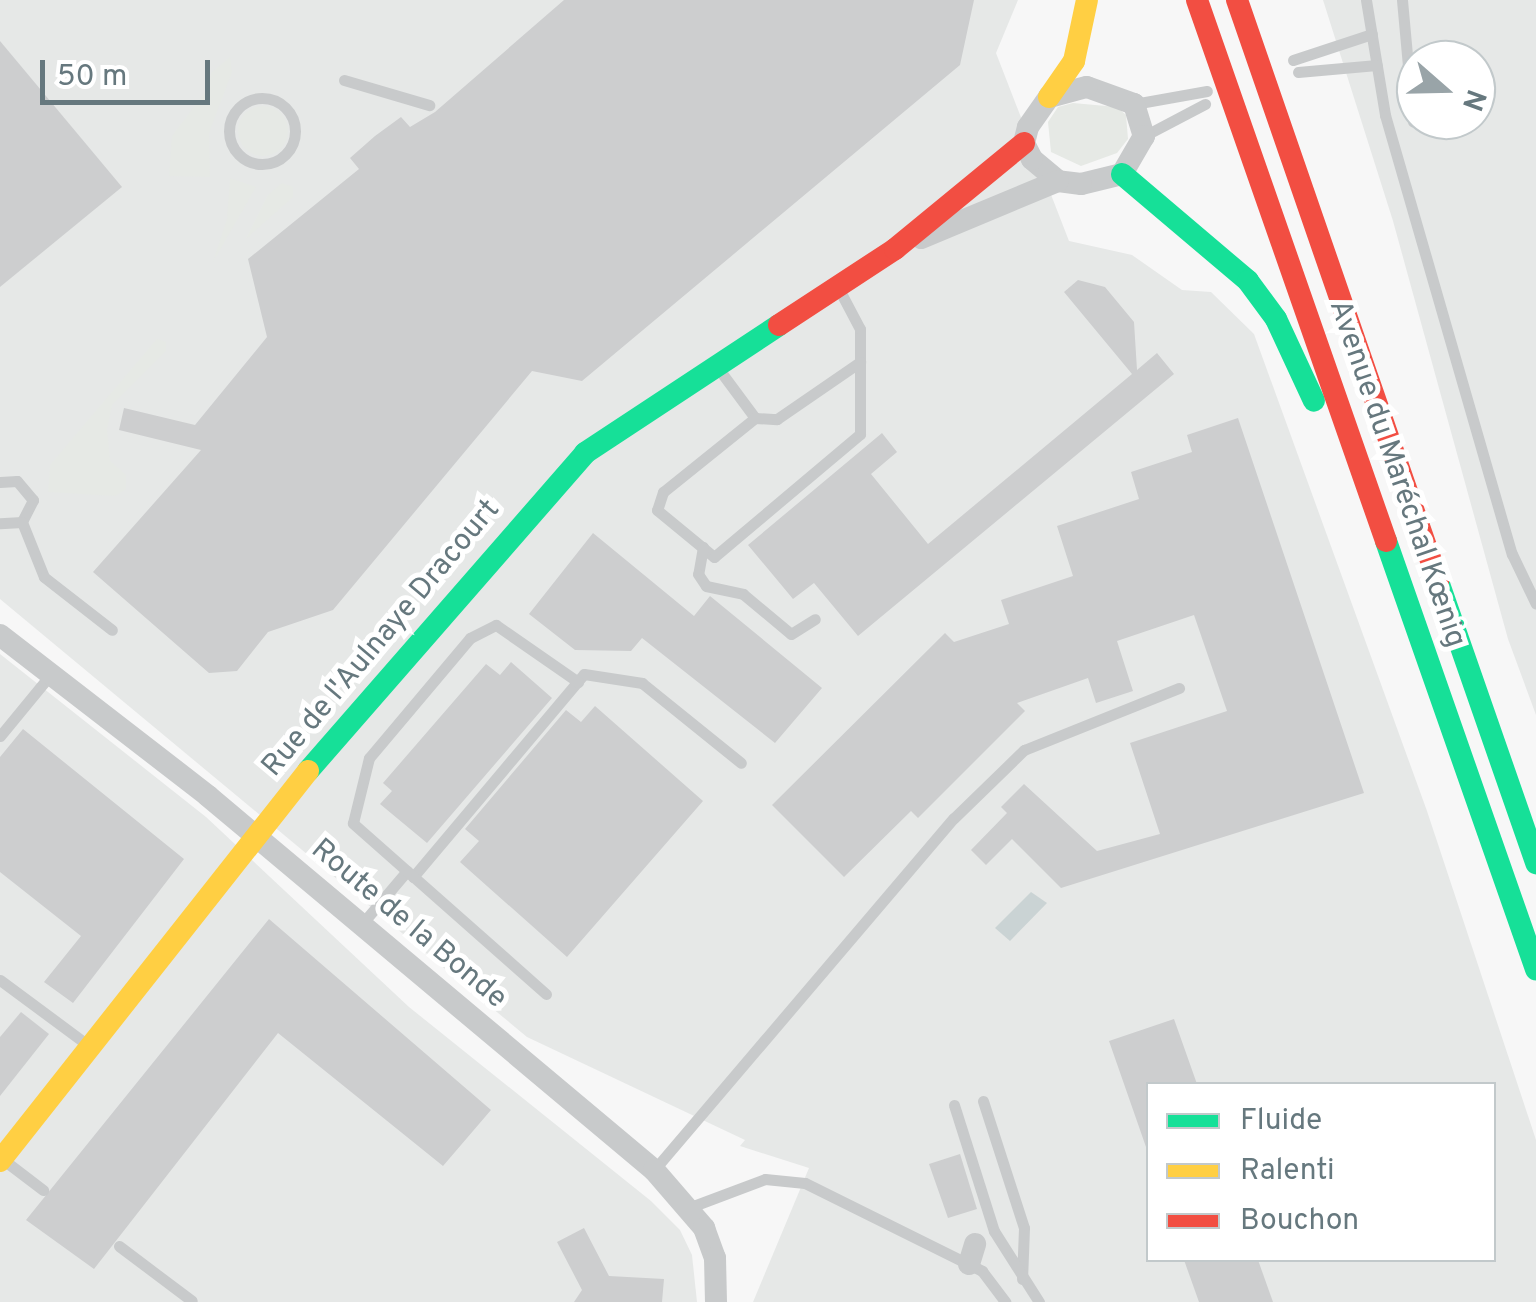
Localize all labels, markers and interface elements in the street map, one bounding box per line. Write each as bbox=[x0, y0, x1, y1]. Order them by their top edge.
scale bar bbox=[45, 40, 215, 102]
north arrow bbox=[1396, 40, 1496, 140]
text: 50 m bbox=[57, 59, 127, 96]
text: N bbox=[1452, 84, 1493, 115]
street label: Avenue du Maréchal Kœnig bbox=[1320, 296, 1472, 652]
street label: Rue de l'Aulnaye Dracourt bbox=[255, 493, 509, 785]
street label: Route de la Bonde bbox=[303, 833, 513, 1017]
legend bbox=[1146, 1082, 1496, 1262]
text: Fluide bbox=[1240, 1103, 1322, 1140]
text: Ralenti bbox=[1240, 1153, 1335, 1190]
text: Bouchon bbox=[1240, 1203, 1359, 1240]

